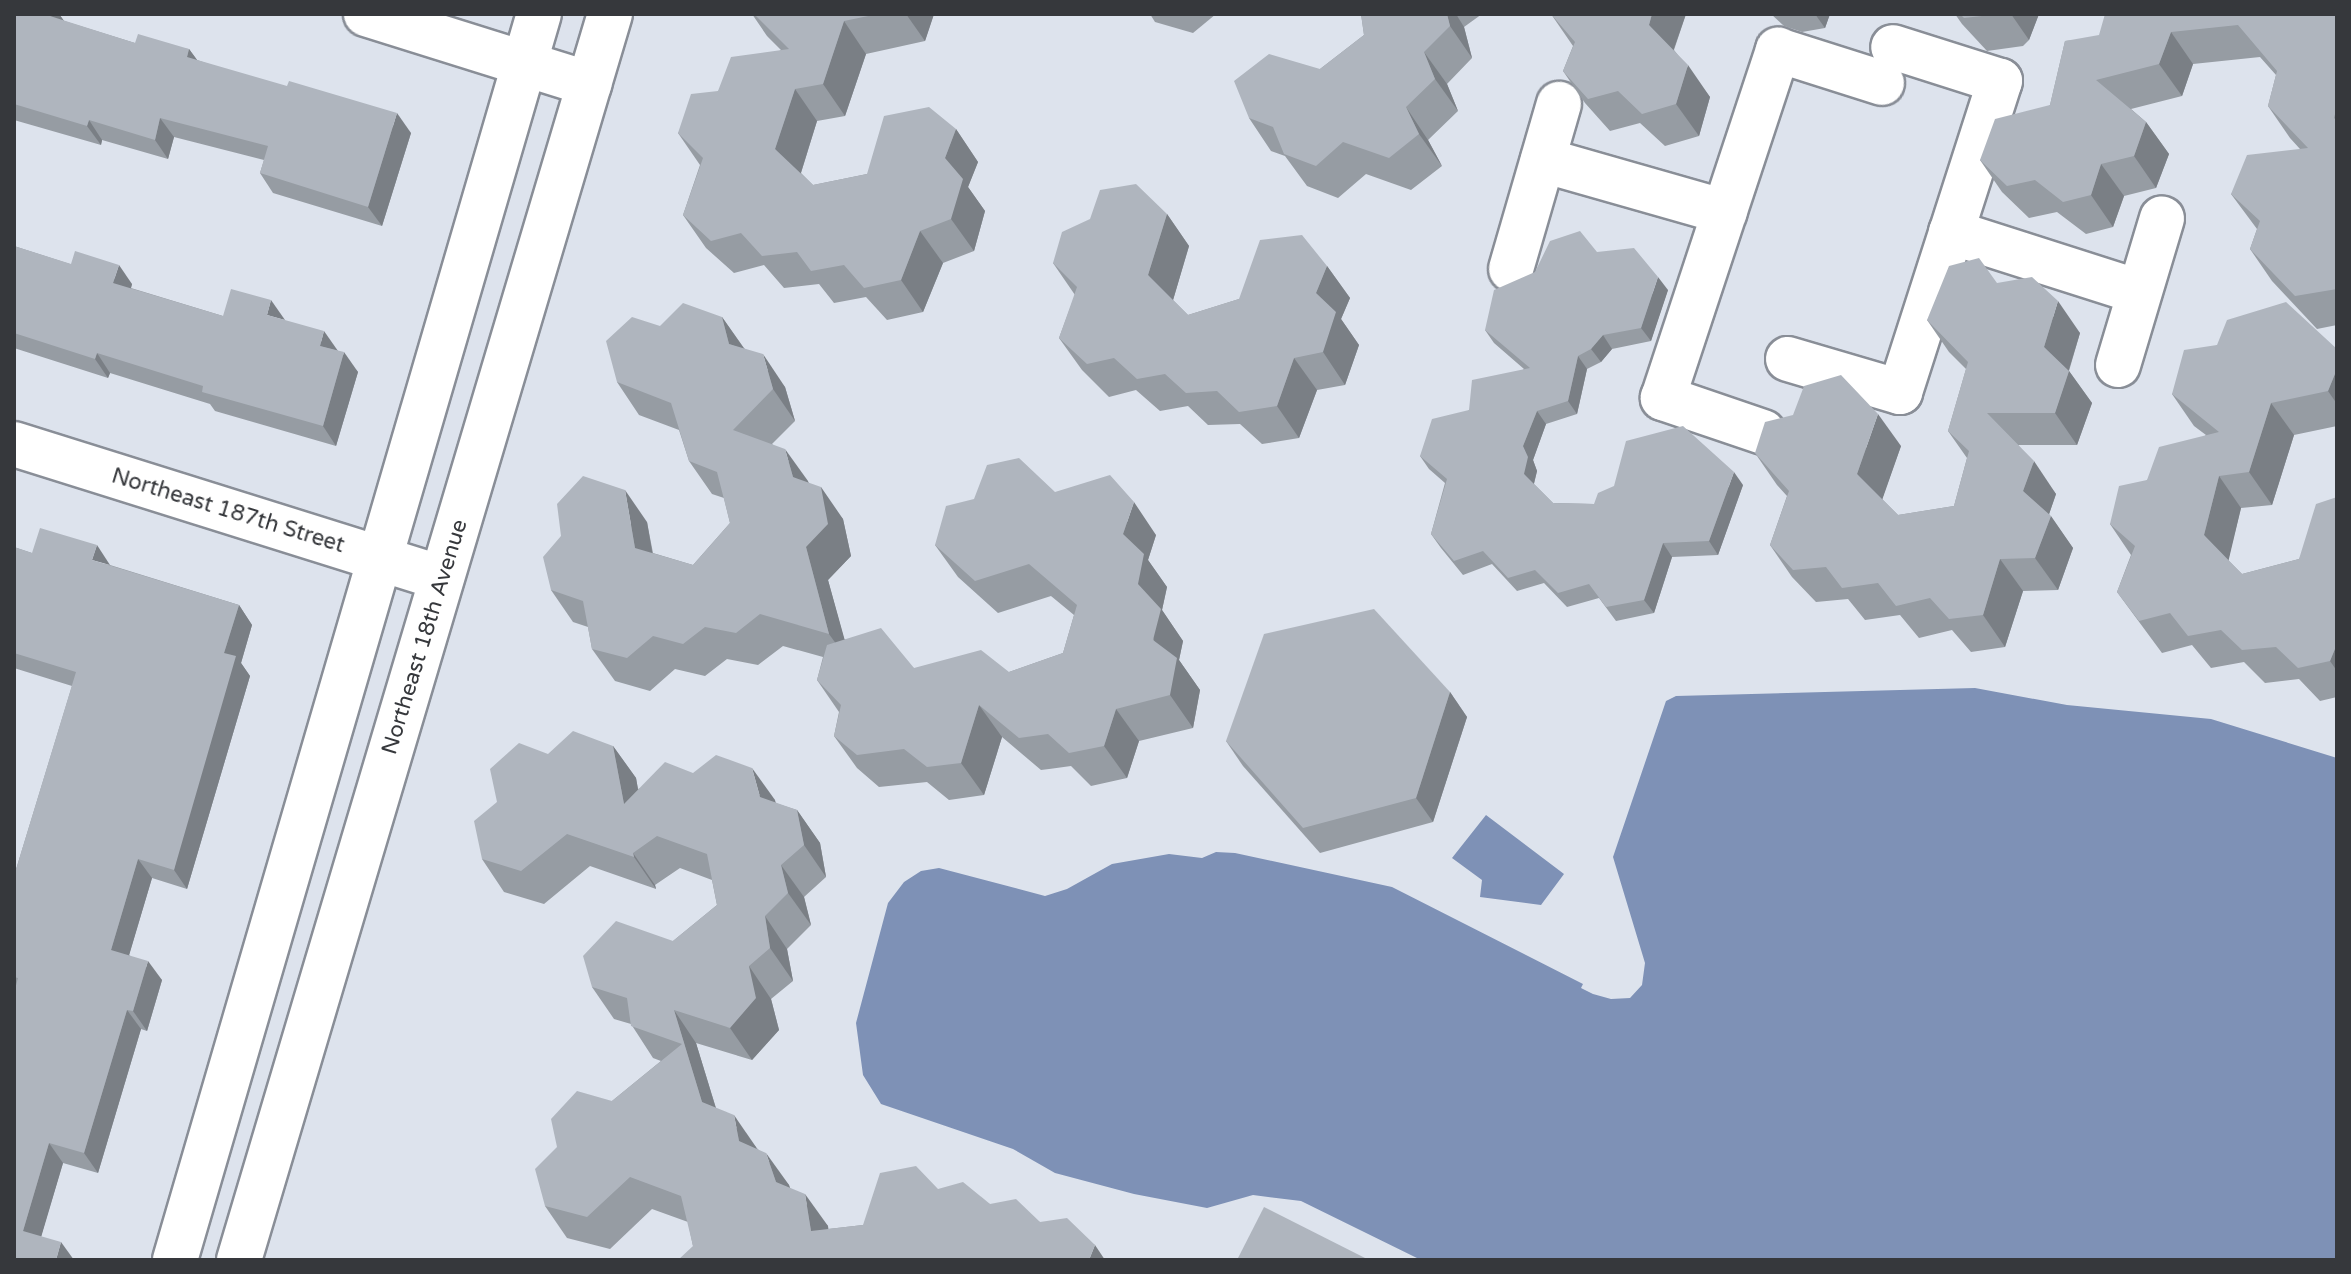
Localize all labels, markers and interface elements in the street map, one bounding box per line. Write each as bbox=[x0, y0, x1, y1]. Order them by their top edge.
street label: Northeast 187th Street bbox=[108, 463, 348, 559]
street label: Northeast 18th Avenue bbox=[377, 516, 473, 758]

